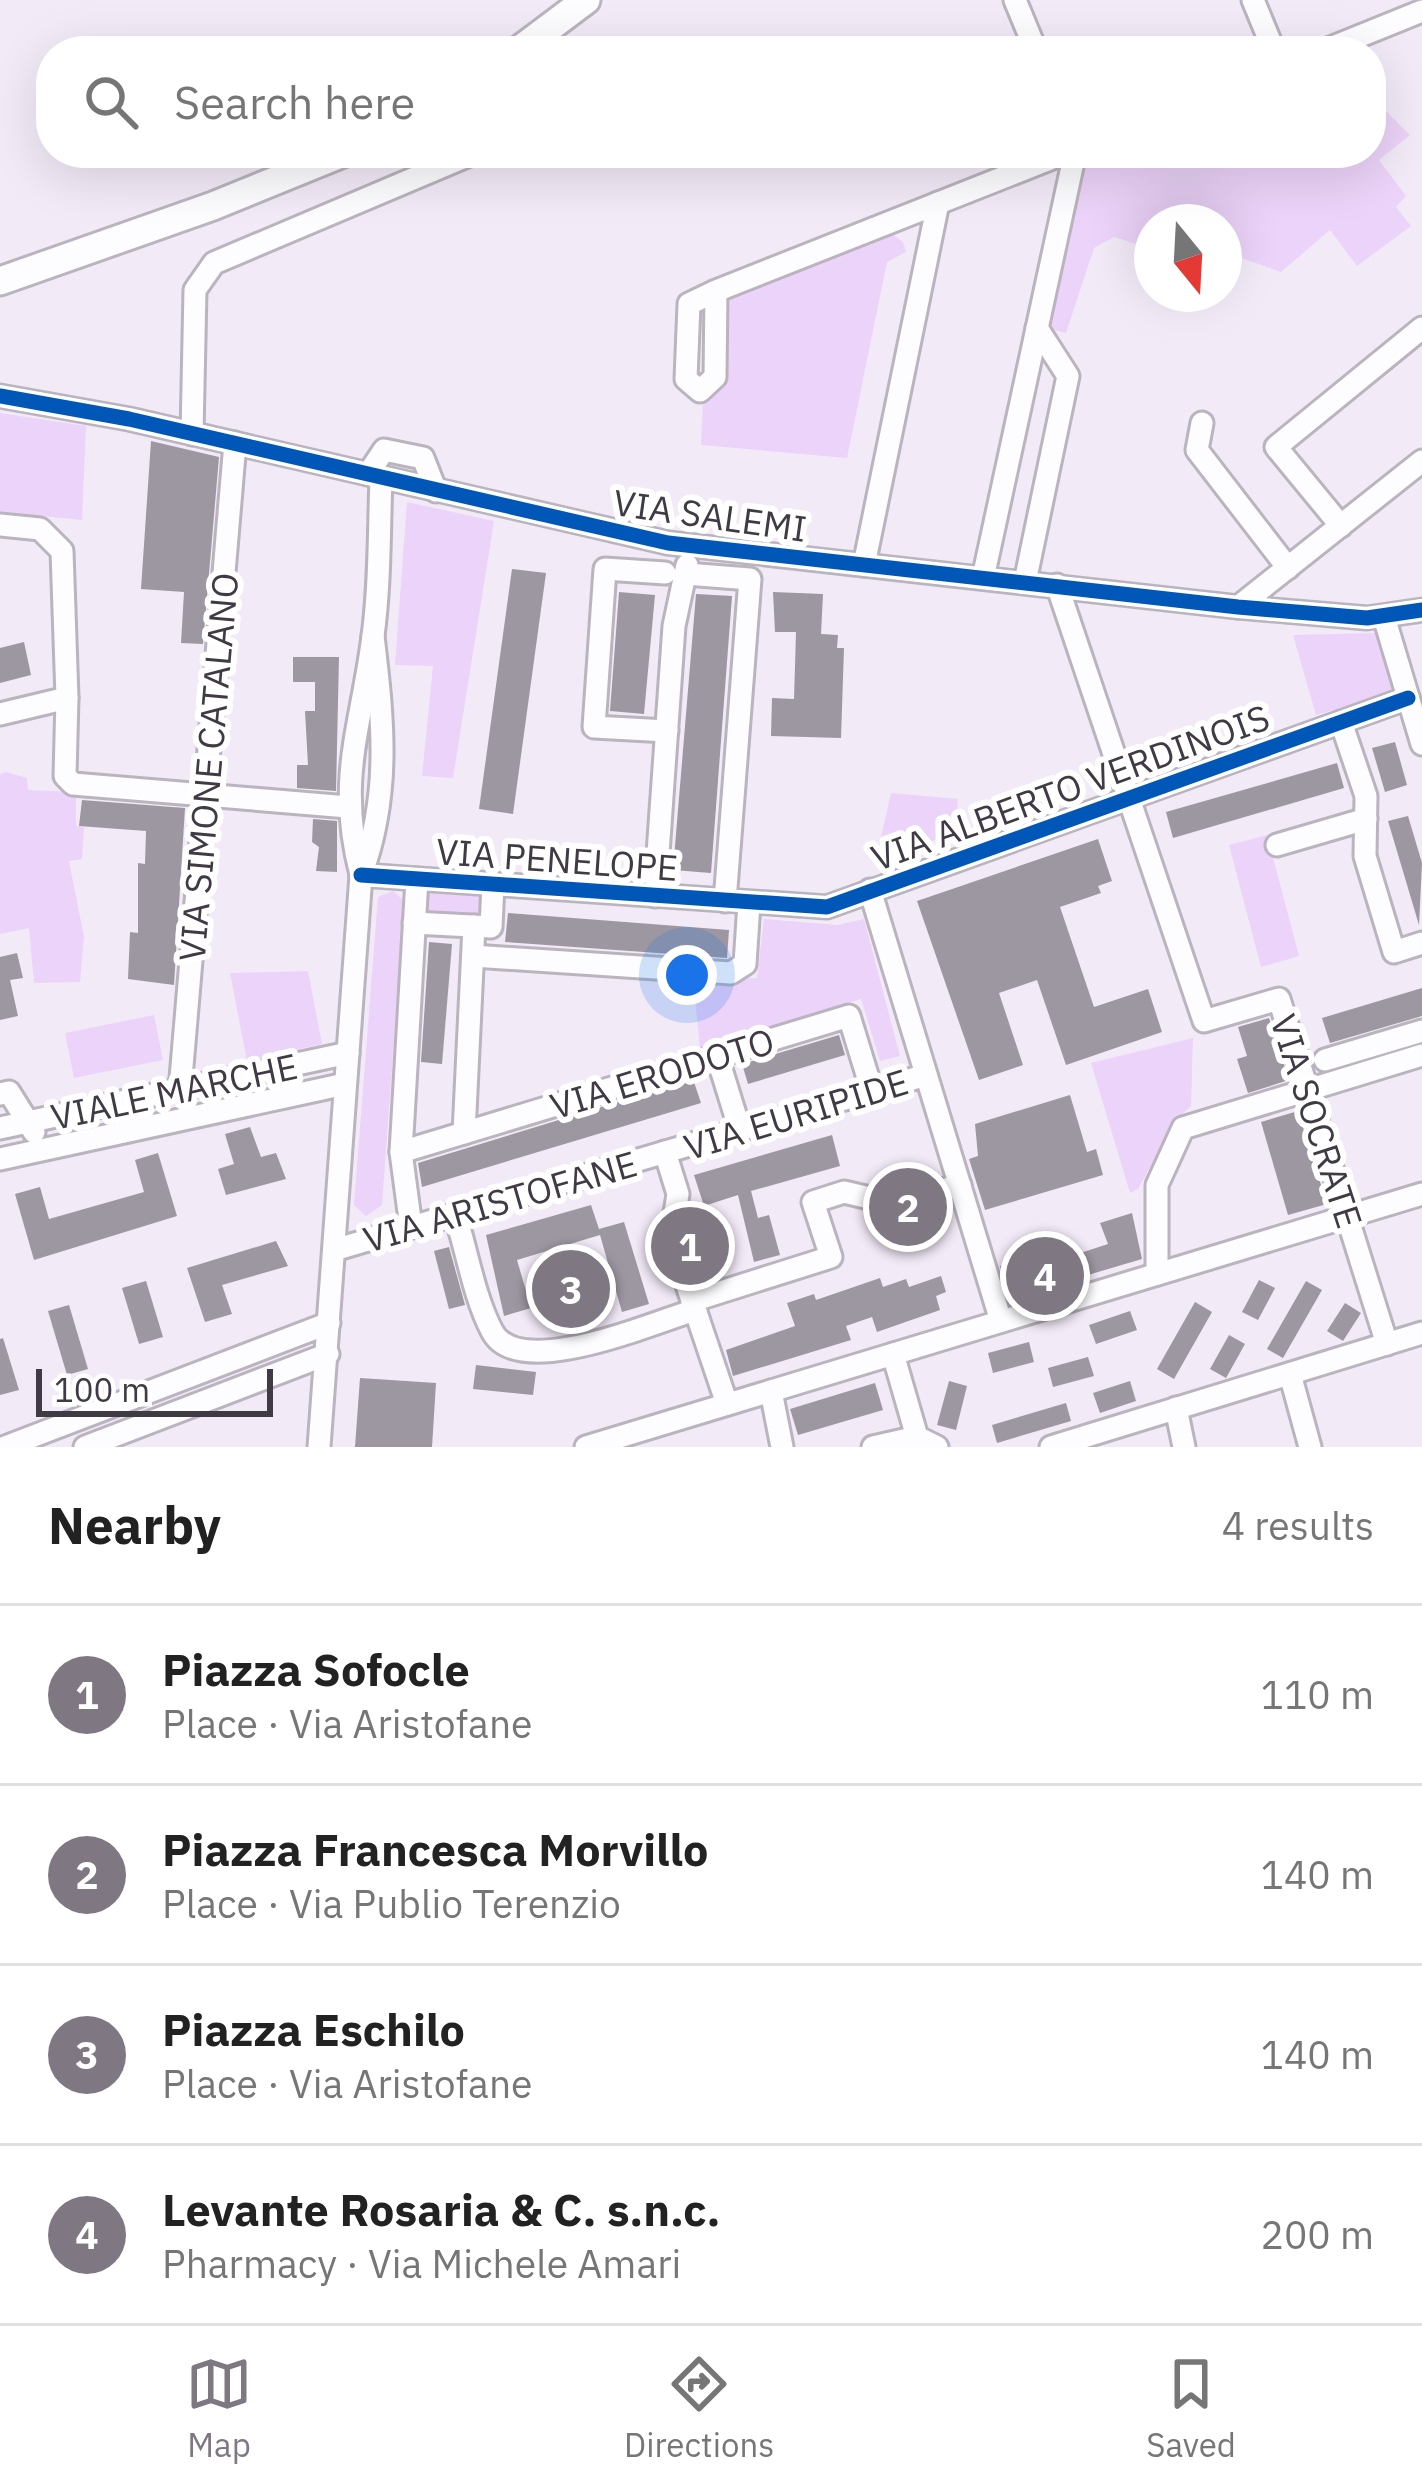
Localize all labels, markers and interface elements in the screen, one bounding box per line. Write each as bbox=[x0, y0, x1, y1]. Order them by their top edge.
search box bbox=[36, 36, 1386, 168]
icon: search bbox=[78, 69, 144, 135]
text: Search here bbox=[174, 73, 415, 131]
north arrow bbox=[1134, 204, 1242, 312]
street label: VIA SALEMI bbox=[610, 478, 810, 552]
street label: VIA SIMONE CATALANO bbox=[168, 571, 248, 963]
street label: VIA ALBERTO VERDINOIS bbox=[864, 693, 1276, 881]
street label: VIA PENELOPE bbox=[434, 827, 680, 891]
your location bbox=[657, 945, 717, 1005]
street label: VIA SOCRATE bbox=[1260, 1008, 1374, 1234]
street label: VIA ERODOTO bbox=[545, 1017, 779, 1129]
street label: VIALE MARCHE bbox=[46, 1042, 302, 1140]
street label: VIA EURIPIDE bbox=[678, 1058, 914, 1170]
street label: VIA ARISTOFANE bbox=[358, 1140, 642, 1262]
pin: 2 bbox=[869, 1162, 947, 1252]
pin: 1 bbox=[651, 1201, 729, 1291]
pin: 4 bbox=[1006, 1231, 1084, 1321]
pin: 3 bbox=[532, 1244, 610, 1334]
scale bar bbox=[36, 1363, 273, 1416]
text: 100 m bbox=[54, 1368, 150, 1411]
text: Nearby bbox=[48, 1492, 221, 1558]
text: 4 results bbox=[1222, 1500, 1374, 1551]
text: Piazza Sofocle bbox=[162, 1640, 470, 1698]
text: 1 bbox=[75, 1669, 99, 1720]
text: 110 m bbox=[1261, 1669, 1374, 1720]
text: Place · Via Aristofane bbox=[162, 1698, 532, 1749]
text: Piazza Francesca Morvillo bbox=[162, 1820, 708, 1878]
text: 2 bbox=[75, 1849, 99, 1900]
text: 140 m bbox=[1261, 1849, 1374, 1900]
text: Place · Via Publio Terenzio bbox=[162, 1878, 621, 1929]
text: Piazza Eschilo bbox=[162, 2000, 465, 2058]
text: 3 bbox=[75, 2029, 99, 2080]
text: 140 m bbox=[1261, 2029, 1374, 2080]
text: Place · Via Aristofane bbox=[162, 2058, 532, 2109]
text: Levante Rosaria & C. s.n.c. bbox=[162, 2180, 721, 2238]
text: 4 bbox=[75, 2209, 99, 2260]
text: 200 m bbox=[1261, 2209, 1374, 2260]
text: Pharmacy · Via Michele Amari bbox=[162, 2238, 681, 2289]
tab: Map bbox=[186, 2351, 252, 2466]
tab: Directions bbox=[624, 2351, 774, 2466]
tab: Saved bbox=[1146, 2351, 1236, 2466]

